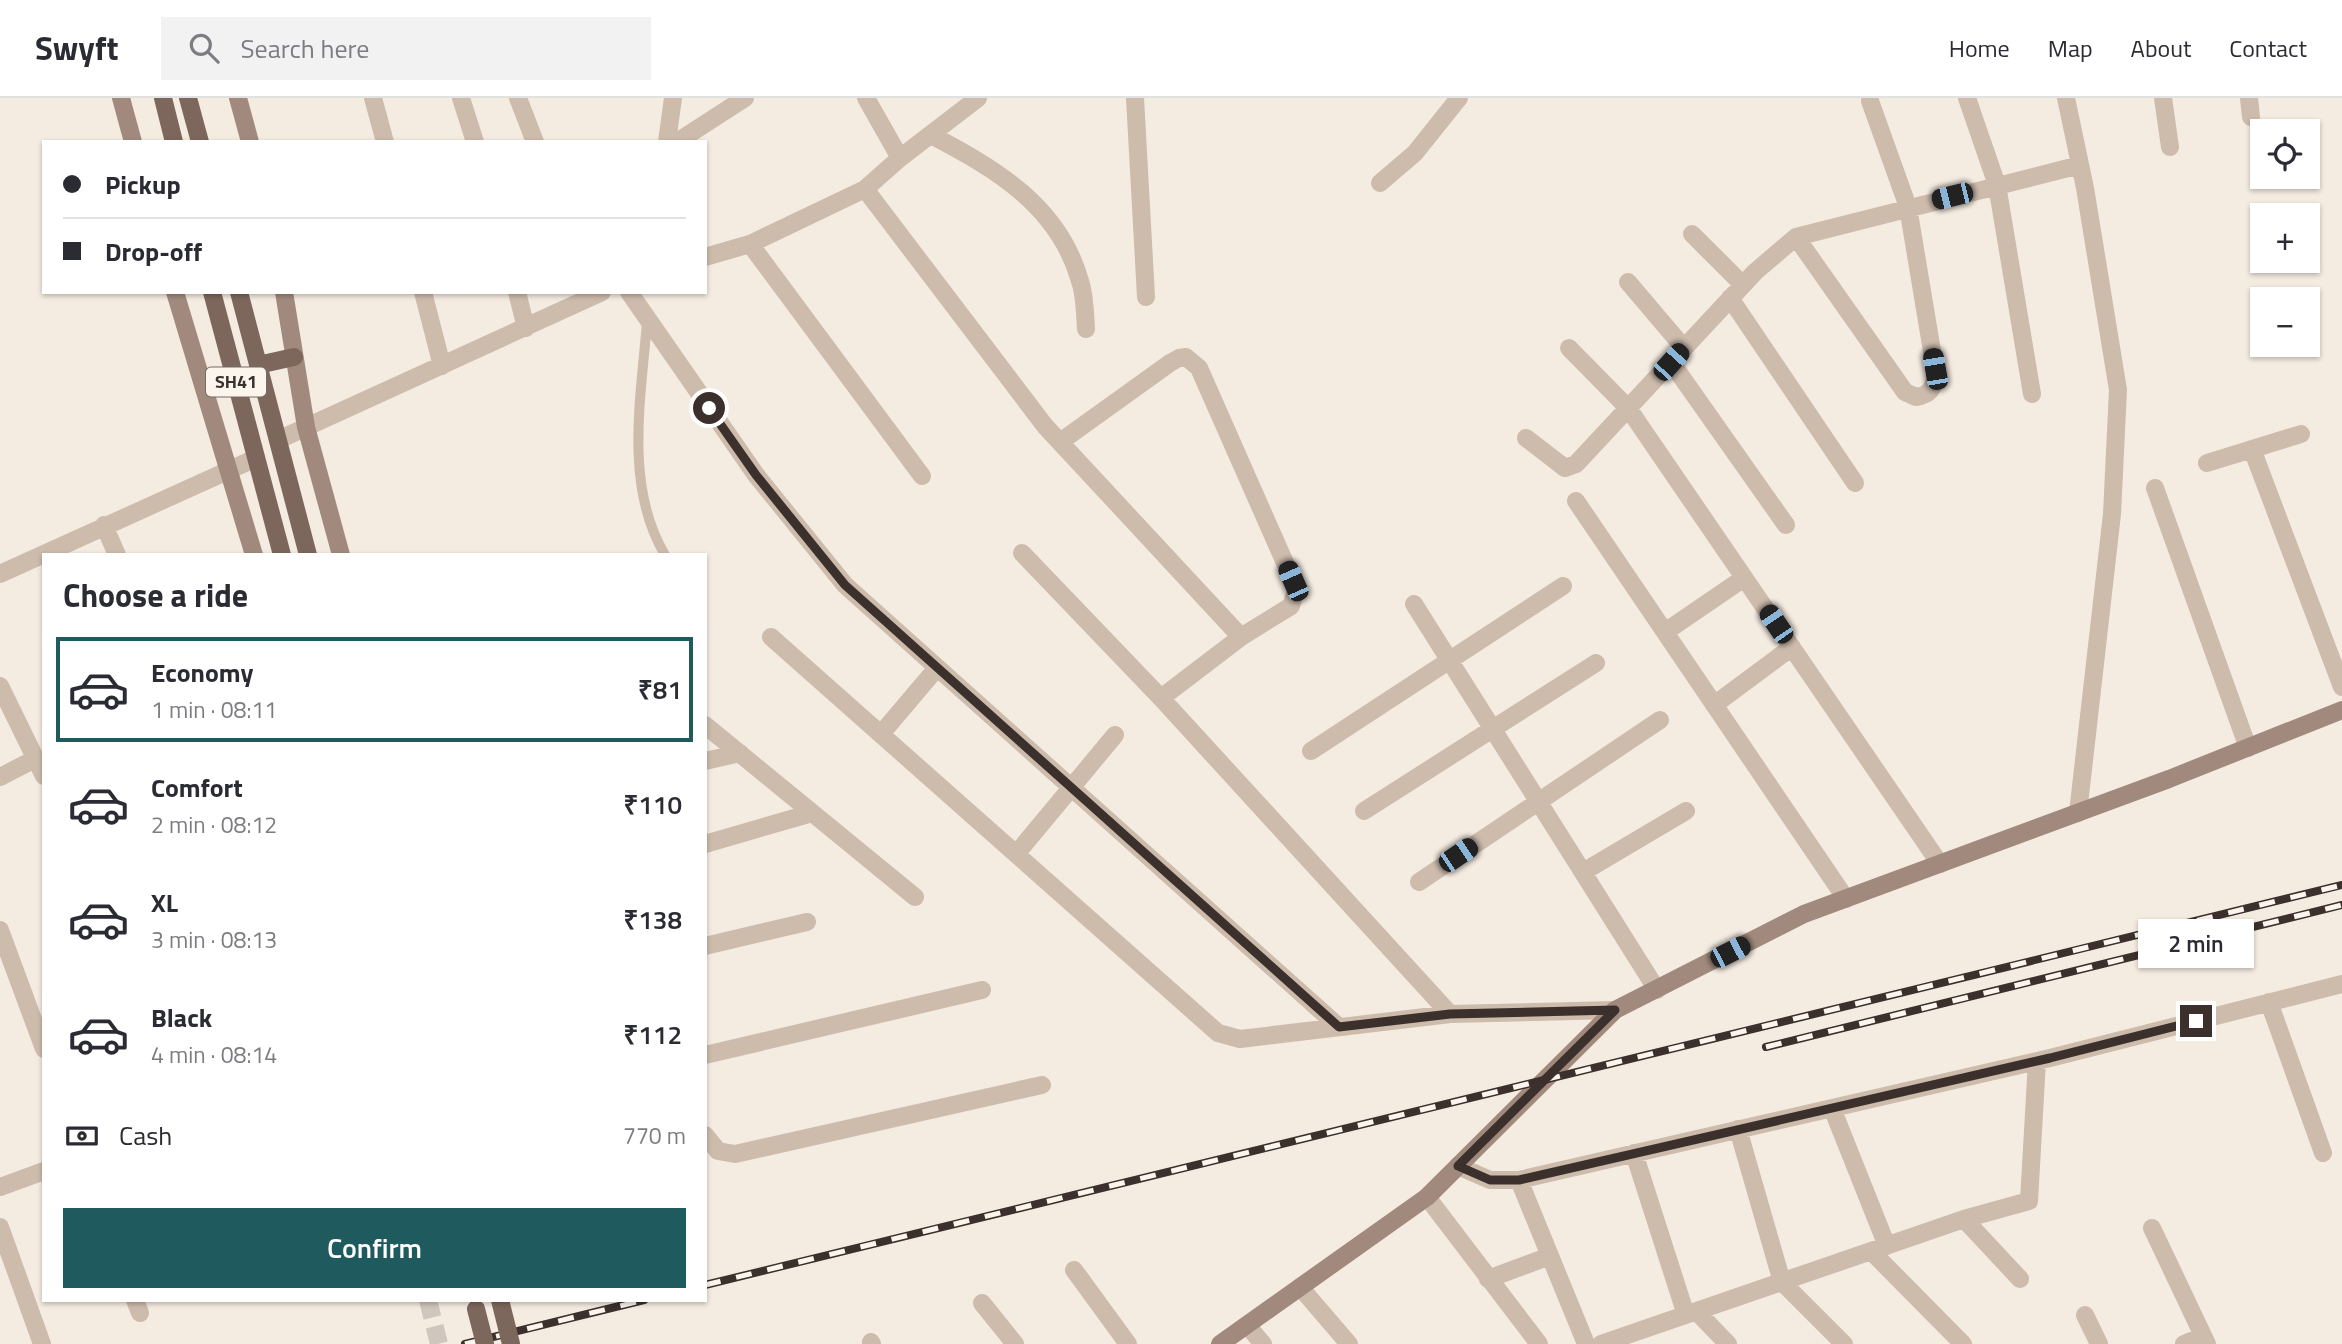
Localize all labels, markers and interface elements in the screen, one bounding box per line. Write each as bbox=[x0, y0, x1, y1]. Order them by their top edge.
search box bbox=[161, 17, 651, 80]
text: Swyft bbox=[35, 23, 119, 73]
icon: search bbox=[185, 29, 223, 67]
text: Search here bbox=[241, 29, 369, 68]
text: Home bbox=[1949, 30, 2010, 66]
text: Map bbox=[2048, 30, 2093, 66]
text: About bbox=[2131, 30, 2191, 66]
text: Contact bbox=[2229, 30, 2307, 66]
map controls bbox=[2250, 119, 2320, 357]
button: locate bbox=[2250, 119, 2320, 189]
text: Pickup bbox=[105, 165, 181, 204]
car bbox=[1930, 181, 1975, 211]
button: + bbox=[2250, 203, 2320, 273]
text: Drop-off bbox=[105, 232, 202, 271]
button: − bbox=[2250, 287, 2320, 357]
car bbox=[1650, 339, 1693, 385]
car bbox=[1922, 346, 1949, 392]
road number: SH41 bbox=[206, 368, 266, 396]
route start bbox=[693, 392, 725, 424]
car bbox=[1275, 558, 1312, 604]
text: Choose a ride bbox=[63, 571, 248, 619]
car bbox=[1756, 601, 1797, 647]
text: Economy bbox=[151, 653, 253, 692]
icon: car bbox=[67, 658, 130, 721]
text: ₹81 bbox=[638, 670, 682, 709]
text: 1 min · 08:11 bbox=[151, 692, 277, 727]
text: Comfort bbox=[151, 768, 243, 807]
icon: car bbox=[67, 773, 130, 836]
text: ₹110 bbox=[623, 785, 682, 824]
text: 2 min · 08:12 bbox=[151, 807, 277, 842]
car bbox=[1435, 835, 1482, 875]
text: XL bbox=[151, 883, 178, 922]
icon: car bbox=[67, 888, 130, 951]
text: ₹138 bbox=[623, 900, 682, 939]
callout: 2 min bbox=[2138, 920, 2254, 968]
text: 3 min · 08:13 bbox=[151, 922, 277, 957]
text: 2 min bbox=[2168, 926, 2224, 961]
car bbox=[1707, 933, 1754, 971]
text: Black bbox=[151, 998, 212, 1037]
icon: car bbox=[67, 1003, 130, 1066]
route end bbox=[2180, 1005, 2212, 1037]
text: ₹112 bbox=[623, 1015, 682, 1054]
text: 4 min · 08:14 bbox=[151, 1037, 277, 1072]
text: Cash bbox=[119, 1116, 172, 1155]
icon: cash bbox=[63, 1117, 101, 1155]
text: 770 m bbox=[623, 1118, 686, 1153]
button: Confirm bbox=[63, 1208, 686, 1288]

